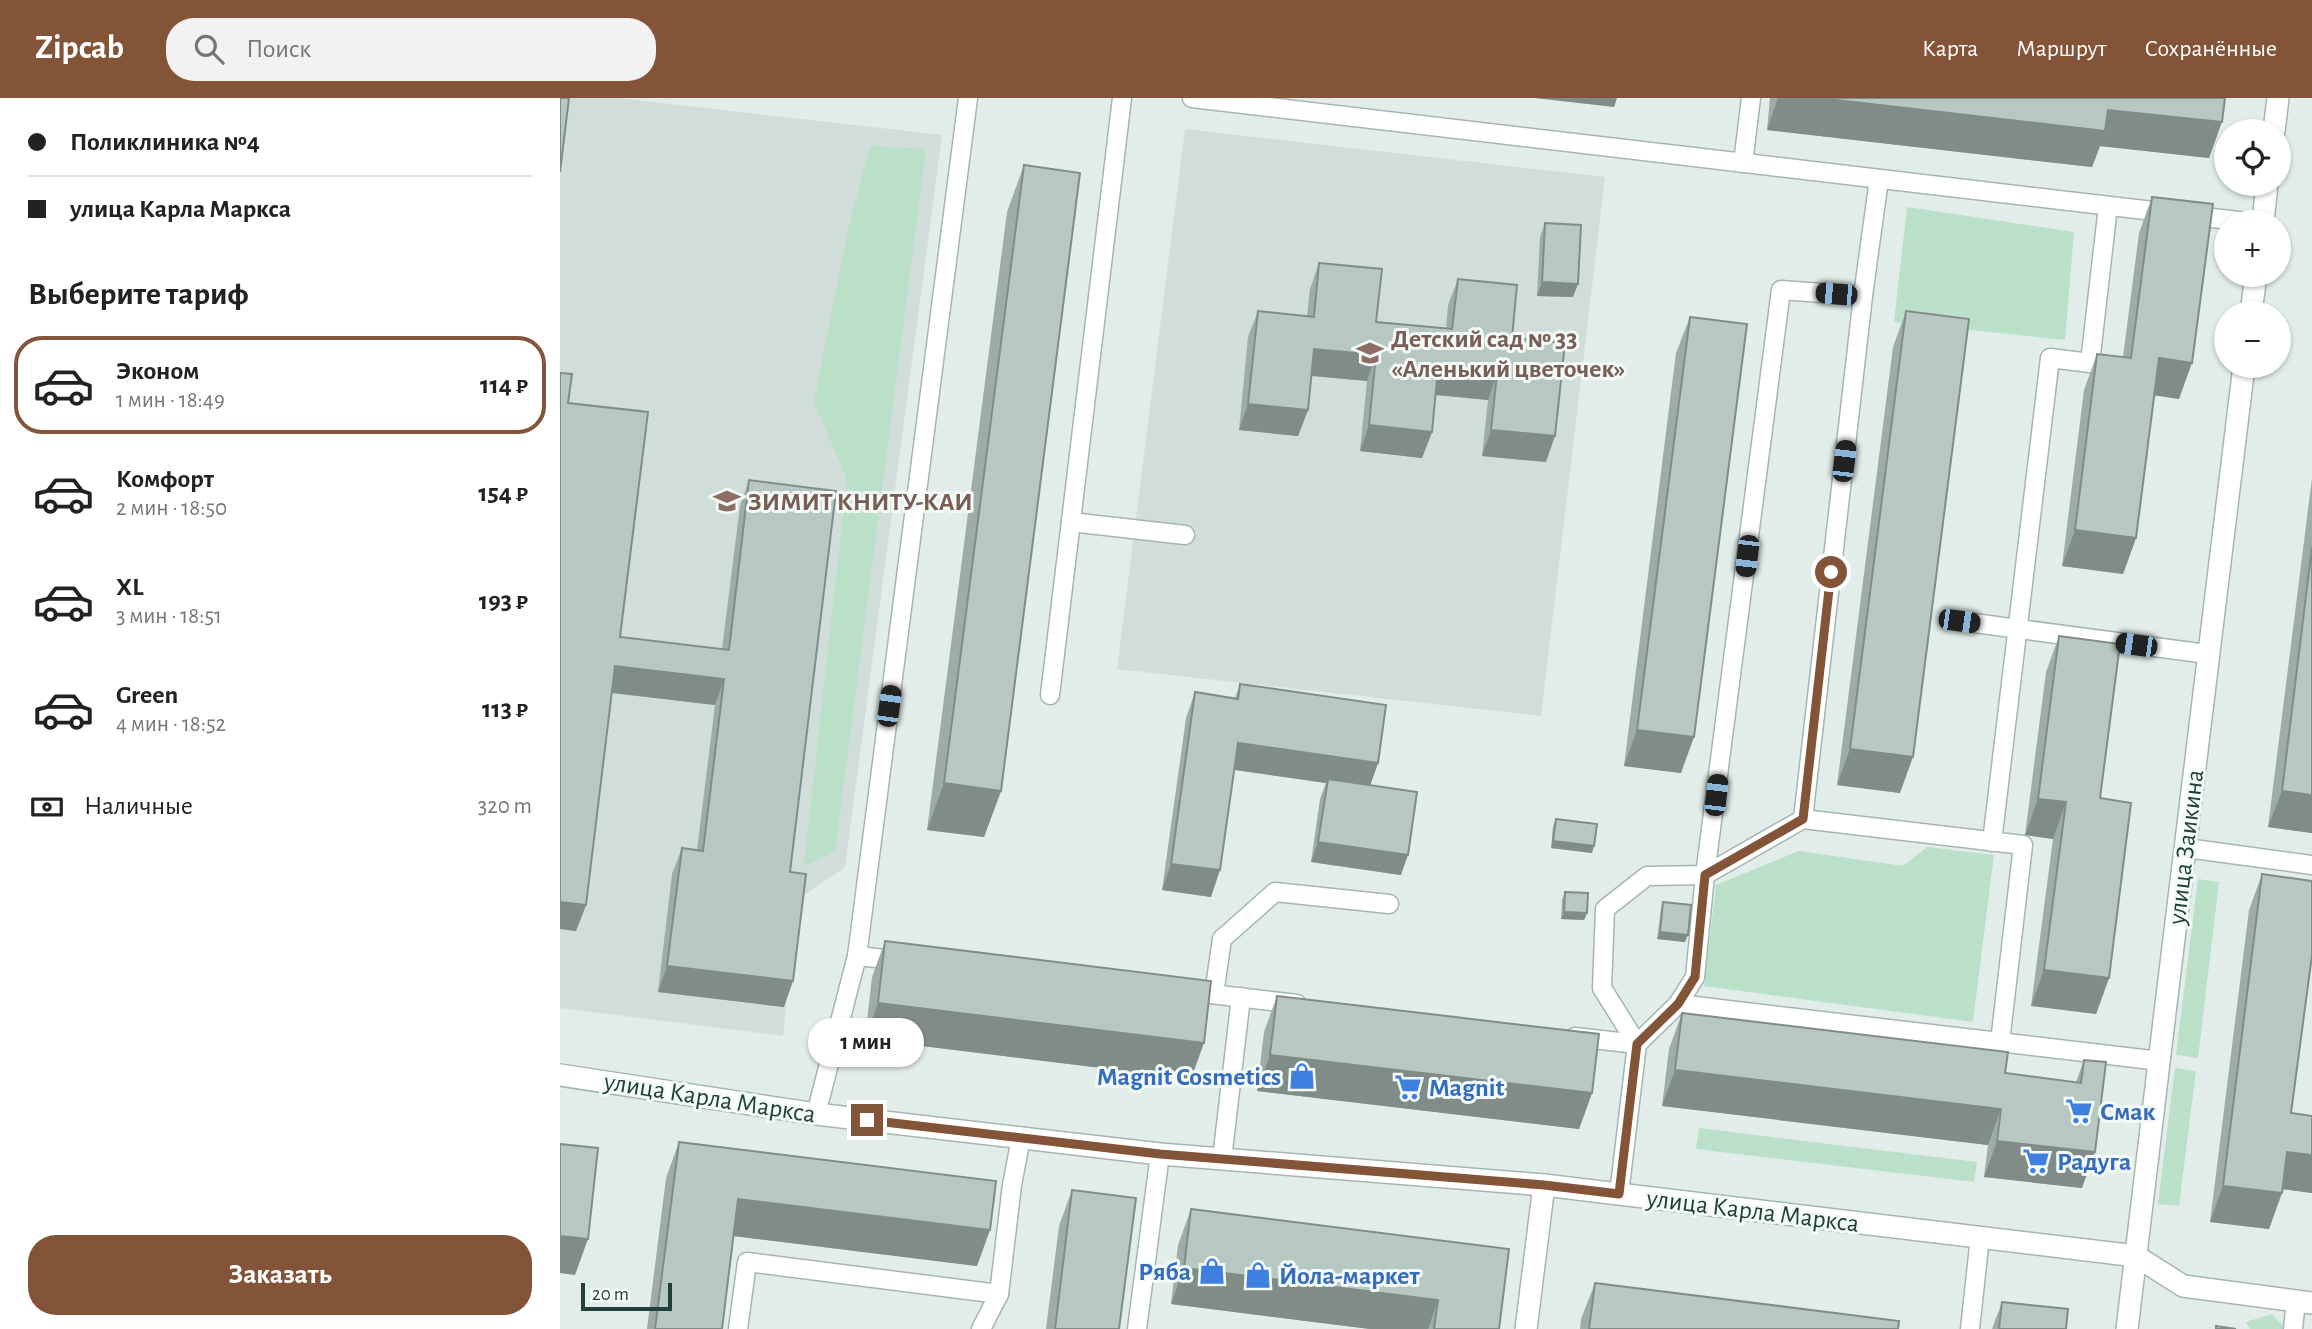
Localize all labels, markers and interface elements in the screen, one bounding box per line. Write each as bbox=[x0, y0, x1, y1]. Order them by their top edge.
search box bbox=[166, 18, 656, 81]
icon: search bbox=[190, 30, 228, 68]
text: Zipcab bbox=[35, 32, 124, 65]
text: Поиск bbox=[246, 36, 311, 62]
text: Карта bbox=[1922, 37, 1978, 61]
text: Маршрут bbox=[2016, 37, 2106, 61]
text: Сохранённые bbox=[2144, 37, 2277, 61]
map controls bbox=[2214, 119, 2291, 378]
button: locate bbox=[2214, 119, 2291, 196]
text: Поликлиника №4 bbox=[70, 129, 260, 155]
text: улица Карла Маркса bbox=[70, 196, 291, 222]
button: + bbox=[2214, 210, 2291, 287]
text: Выберите тариф bbox=[28, 278, 249, 310]
car bbox=[1815, 282, 1858, 306]
button: − bbox=[2214, 301, 2291, 378]
place label: Детский сад № 33 «Аленький цветочек» bbox=[1391, 326, 1625, 382]
school or university icon: Детский сад № 33 «Аленький цветочек» bbox=[1355, 338, 1385, 368]
icon: car bbox=[32, 354, 95, 417]
text: Эконом bbox=[116, 358, 199, 384]
text: 114 ₽ bbox=[480, 372, 528, 398]
text: 1 мин · 18:49 bbox=[116, 389, 225, 412]
car bbox=[1832, 439, 1857, 483]
icon: car bbox=[32, 462, 95, 525]
text: Комфорт bbox=[116, 466, 214, 492]
text: 154 ₽ bbox=[478, 480, 528, 506]
school or university icon: ЗИМИТ КНИТУ-КАИ bbox=[712, 486, 742, 516]
place label: ЗИМИТ КНИТУ-КАИ bbox=[748, 489, 973, 515]
text: 2 мин · 18:50 bbox=[116, 497, 227, 520]
car bbox=[1735, 534, 1760, 578]
route start bbox=[1815, 556, 1847, 588]
icon: car bbox=[32, 570, 95, 633]
text: XL bbox=[116, 574, 143, 600]
text: 193 ₽ bbox=[479, 588, 528, 614]
text: 3 мин · 18:51 bbox=[116, 605, 222, 628]
car bbox=[1937, 608, 1982, 634]
car bbox=[2114, 632, 2159, 658]
icon: car bbox=[32, 678, 95, 741]
text: Green bbox=[116, 682, 178, 708]
car bbox=[876, 684, 903, 728]
text: 113 ₽ bbox=[482, 696, 528, 722]
text: 4 мин · 18:52 bbox=[116, 713, 226, 736]
street label: улица Заикина bbox=[2163, 768, 2208, 927]
car bbox=[1704, 773, 1729, 817]
icon: cash bbox=[28, 788, 66, 826]
text: Наличные bbox=[84, 793, 193, 819]
text: 320 m bbox=[478, 795, 532, 818]
callout: 1 мин bbox=[809, 1018, 925, 1068]
text: 1 мин bbox=[840, 1031, 892, 1054]
shop icon: Magnit Cosmetics bbox=[1287, 1061, 1317, 1091]
place label: Magnit Cosmetics bbox=[1097, 1064, 1281, 1090]
street label: улица Карла Маркса bbox=[601, 1068, 818, 1128]
supermarket icon: Magnit bbox=[1393, 1072, 1423, 1102]
place label: Magnit bbox=[1429, 1075, 1505, 1101]
supermarket icon: Смак bbox=[2064, 1096, 2094, 1126]
place label: Смак bbox=[2100, 1099, 2156, 1125]
route end bbox=[851, 1104, 883, 1136]
supermarket icon: Радуга bbox=[2021, 1146, 2051, 1176]
place label: Радуга bbox=[2057, 1149, 2131, 1175]
street label: улица Карла Маркса bbox=[1644, 1185, 1861, 1237]
button: Заказать bbox=[28, 1235, 532, 1315]
shop icon: Ряба bbox=[1197, 1256, 1227, 1286]
place label: Ряба bbox=[1138, 1259, 1191, 1285]
shop icon: Йола-маркет bbox=[1243, 1260, 1273, 1290]
place label: Йола-маркет bbox=[1279, 1263, 1420, 1289]
scale bar bbox=[581, 1280, 672, 1312]
text: 20 m bbox=[592, 1285, 629, 1304]

